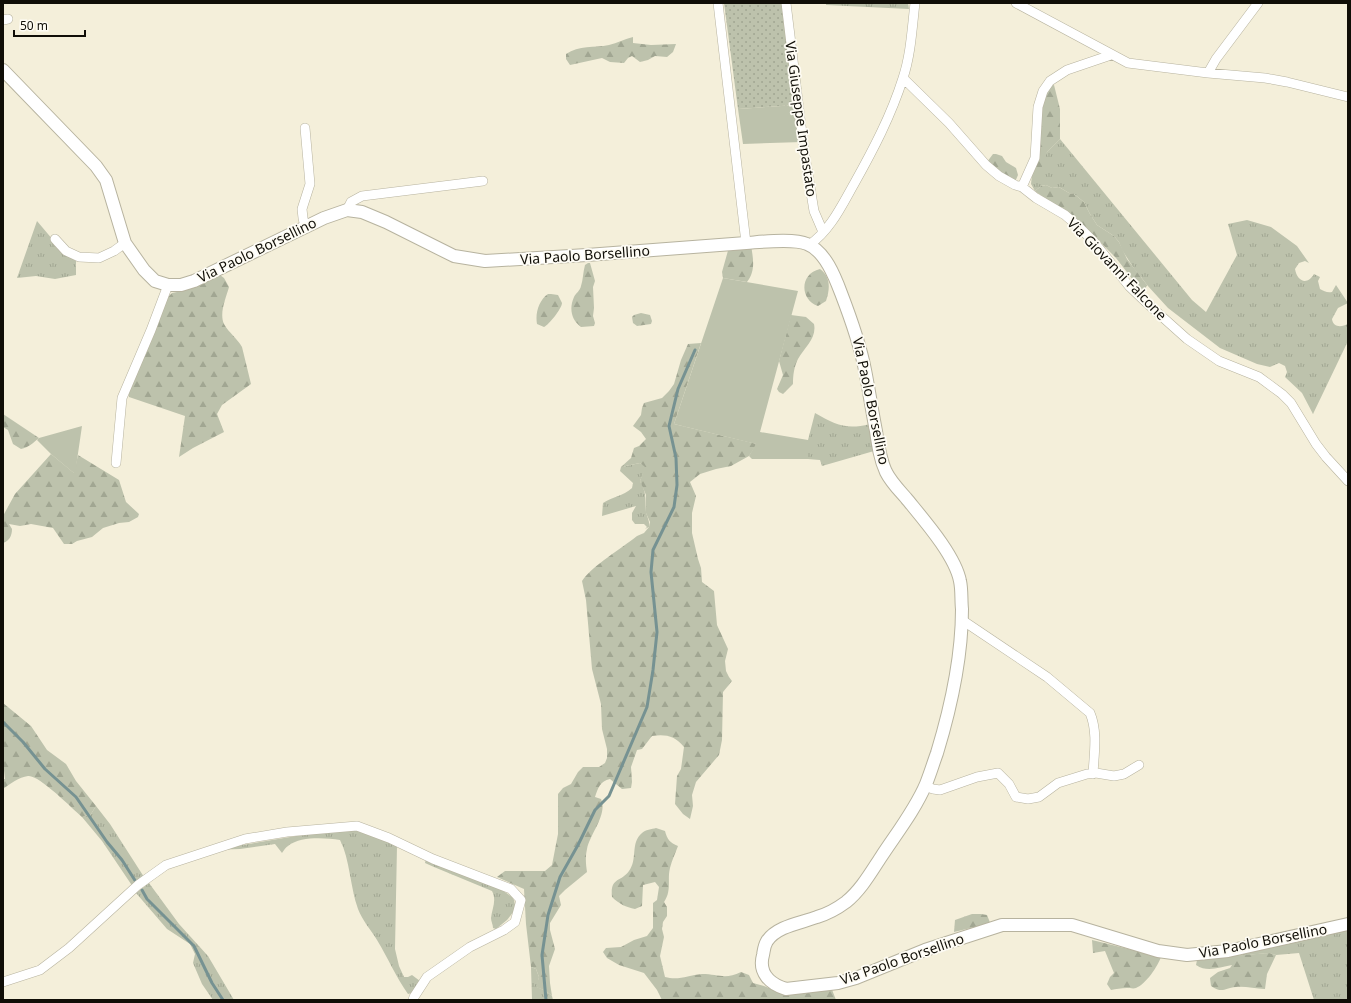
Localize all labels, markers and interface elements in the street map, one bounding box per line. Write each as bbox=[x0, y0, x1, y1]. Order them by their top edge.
scale bar bbox=[14, 12, 85, 38]
text: 50 m bbox=[20, 17, 48, 34]
street label: Via Giuseppe Impastato bbox=[781, 40, 822, 198]
street label: Via Paolo Borsellino bbox=[194, 213, 319, 287]
street label: Via Giovanni Falcone bbox=[1063, 213, 1171, 324]
street label: Via Paolo Borsellino bbox=[519, 240, 650, 269]
street label: Via Paolo Borsellino bbox=[849, 335, 894, 466]
street label: Via Paolo Borsellino bbox=[1197, 919, 1328, 962]
street label: Via Paolo Borsellino bbox=[837, 928, 966, 989]

